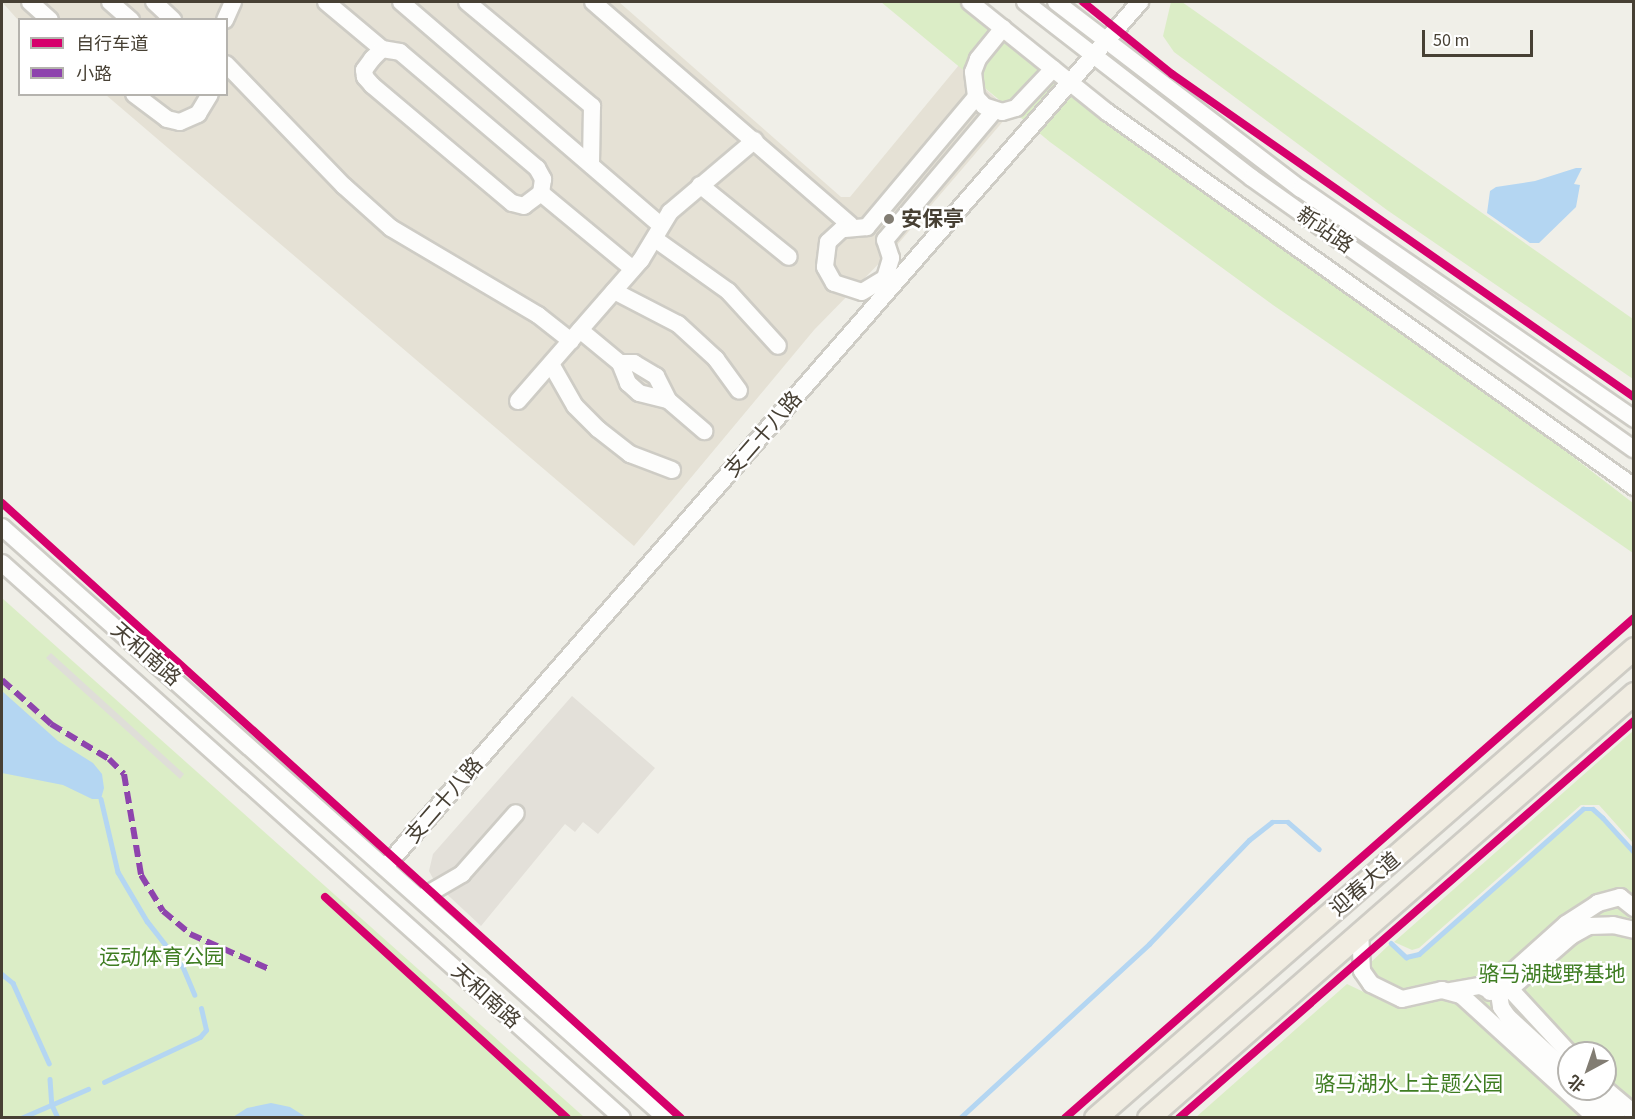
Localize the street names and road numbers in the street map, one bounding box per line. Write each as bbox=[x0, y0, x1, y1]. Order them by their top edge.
street label: 新站路 bbox=[1292, 202, 1358, 258]
street label: 支二十八路 bbox=[719, 386, 807, 482]
street label: 天和南路 bbox=[106, 617, 186, 691]
street label: 支二十八路 bbox=[400, 752, 488, 848]
street label: 迎春大道 bbox=[1325, 847, 1405, 921]
street label: 天和南路 bbox=[446, 959, 526, 1033]

